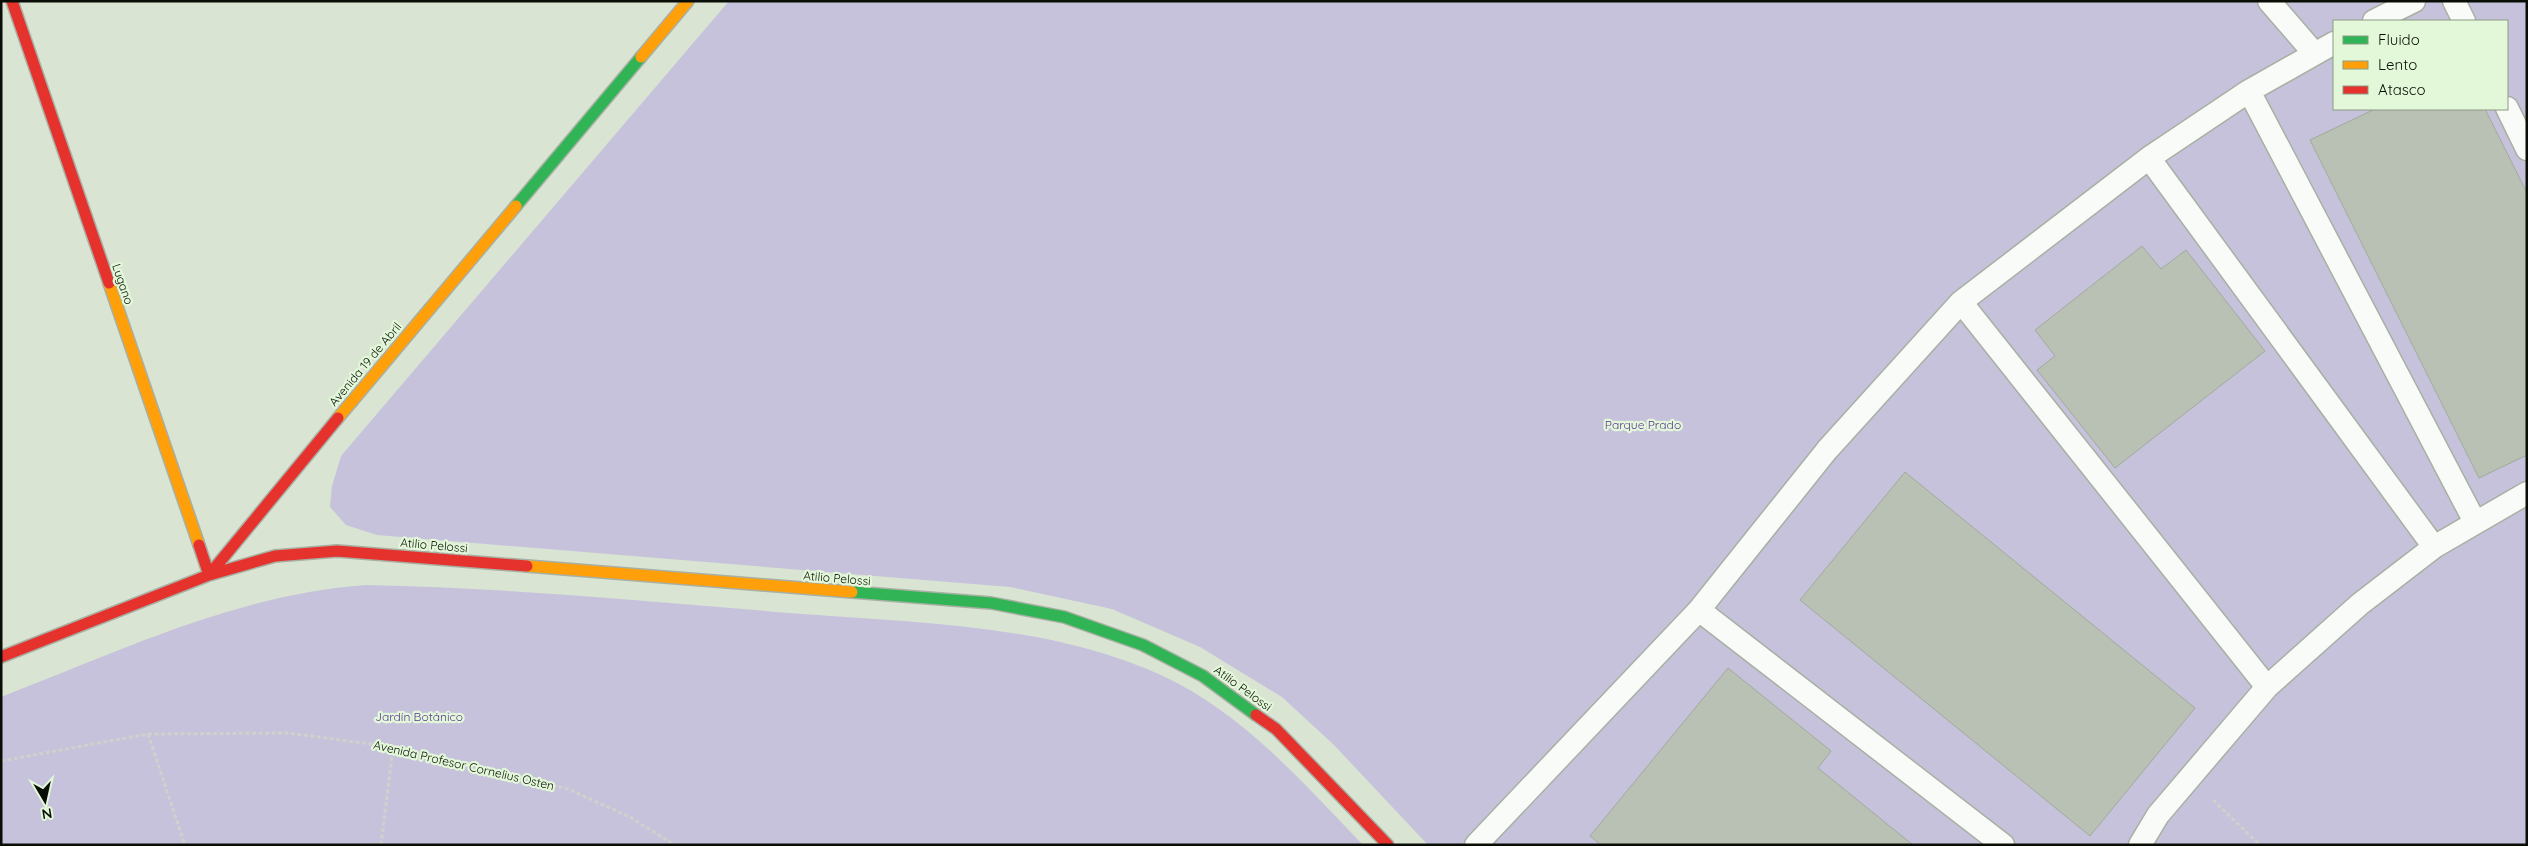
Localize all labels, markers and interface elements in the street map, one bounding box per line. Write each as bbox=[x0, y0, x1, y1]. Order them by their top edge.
legend bbox=[2333, 20, 2508, 110]
text: Fluido bbox=[2378, 30, 2420, 49]
text: Lento bbox=[2378, 55, 2417, 74]
text: Atasco bbox=[2378, 80, 2426, 99]
street label: Lugano bbox=[109, 262, 137, 306]
street label: Avenida 19 de Abril bbox=[326, 319, 404, 409]
park label: Parque Prado bbox=[1605, 417, 1681, 432]
street label: Atilio Pelossi bbox=[400, 535, 468, 555]
street label: Atilio Pelossi bbox=[803, 568, 871, 588]
street label: Atilio Pelossi bbox=[1211, 662, 1275, 714]
park label: Jardín Botánico bbox=[375, 709, 463, 724]
street label: Avenida Profesor Cornelius Osten bbox=[372, 737, 556, 793]
north arrow bbox=[20, 776, 70, 826]
text: N bbox=[41, 804, 54, 824]

